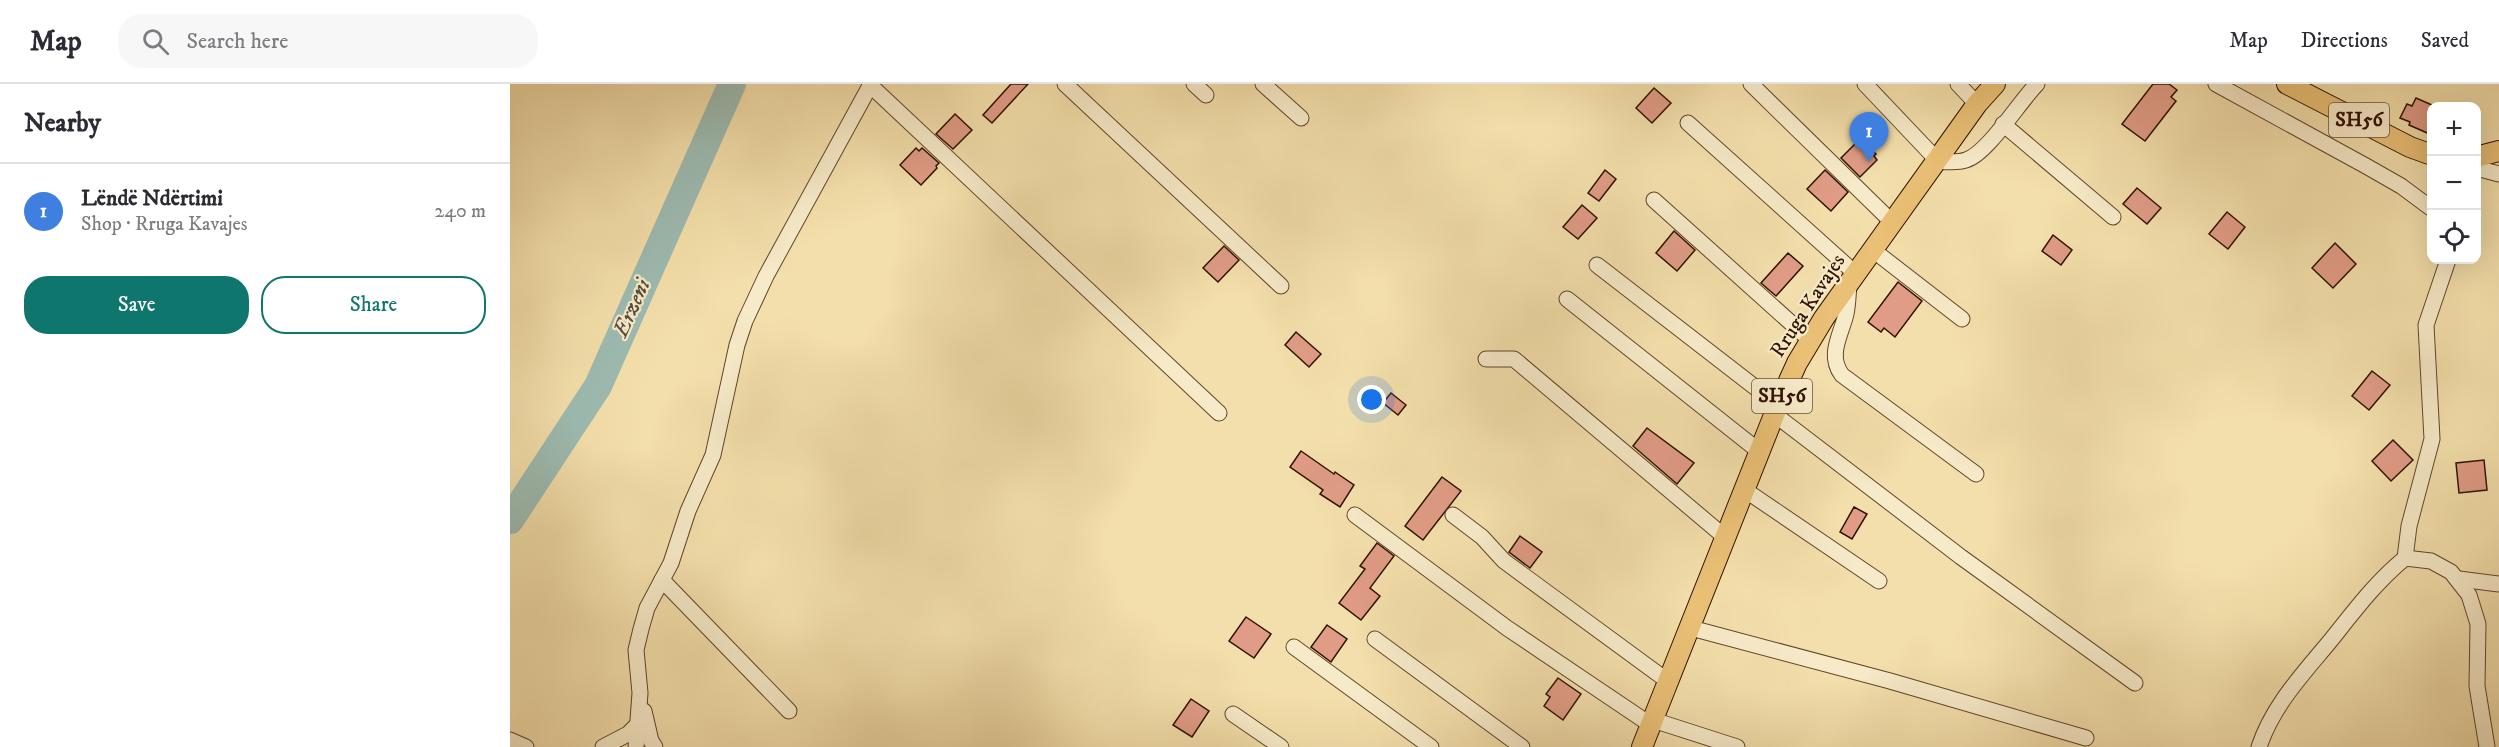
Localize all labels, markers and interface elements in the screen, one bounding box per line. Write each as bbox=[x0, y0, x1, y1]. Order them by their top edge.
search box bbox=[118, 14, 538, 68]
text: Map bbox=[30, 24, 82, 59]
icon: search bbox=[139, 25, 172, 58]
text: Search here bbox=[187, 28, 288, 55]
text: Map bbox=[2229, 28, 2268, 54]
text: Directions bbox=[2301, 28, 2388, 54]
text: Saved bbox=[2421, 28, 2469, 54]
map controls bbox=[2427, 102, 2481, 264]
button: + bbox=[2427, 102, 2481, 156]
road number: SH56 bbox=[2329, 103, 2389, 137]
text: Nearby bbox=[24, 107, 101, 140]
pin: 1 bbox=[1850, 112, 1888, 162]
button: − bbox=[2427, 156, 2481, 210]
text: Lëndë Ndërtimi bbox=[81, 185, 223, 212]
text: 1 bbox=[40, 199, 47, 224]
text: 240 m bbox=[435, 199, 486, 224]
button: locate bbox=[2427, 210, 2481, 264]
text: Shop · Rruga Kavajes bbox=[81, 212, 248, 237]
street label: Rruga Kavajes bbox=[1765, 249, 1851, 363]
water label: Erzeni bbox=[607, 274, 657, 343]
button: Save bbox=[24, 276, 249, 334]
button: Share bbox=[261, 276, 486, 334]
road number: SH56 bbox=[1752, 379, 1812, 413]
your location bbox=[1357, 385, 1386, 414]

